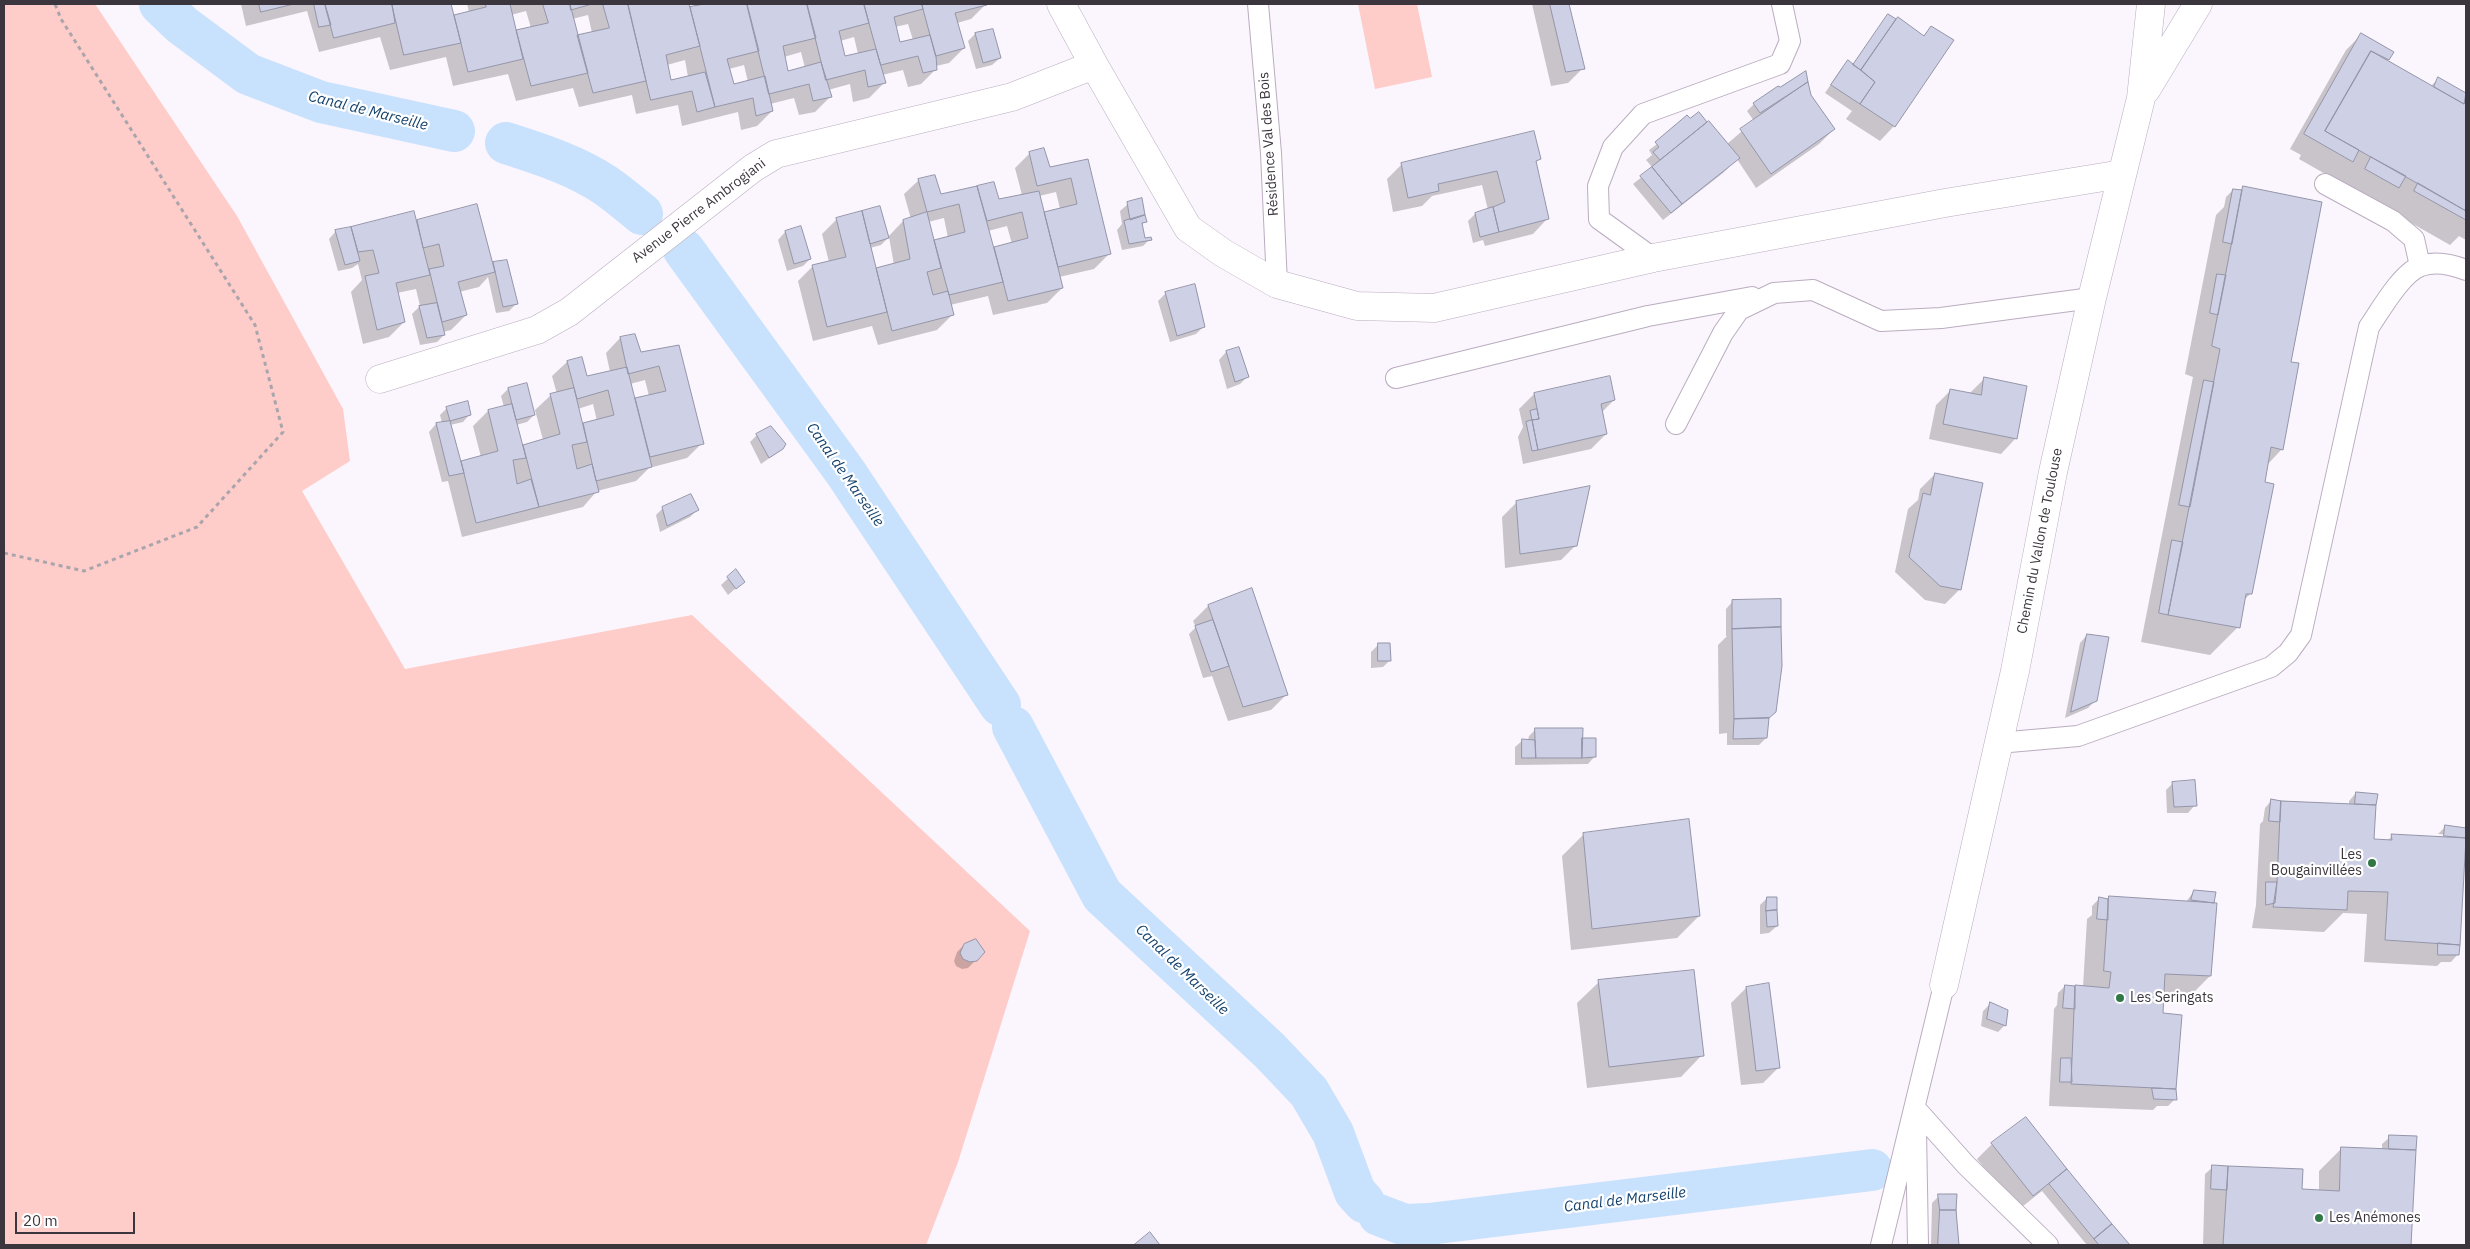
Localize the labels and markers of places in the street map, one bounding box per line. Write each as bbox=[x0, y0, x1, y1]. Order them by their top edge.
place label: Les Bougainvillées bbox=[2271, 847, 2362, 880]
marker: Les Bougainvillées bbox=[2366, 857, 2378, 869]
place label: Les Seringats bbox=[2130, 990, 2214, 1006]
marker: Les Seringats bbox=[2114, 992, 2126, 1004]
place label: Les Anémones bbox=[2329, 1210, 2421, 1226]
marker: Les Anémones bbox=[2313, 1212, 2325, 1224]

